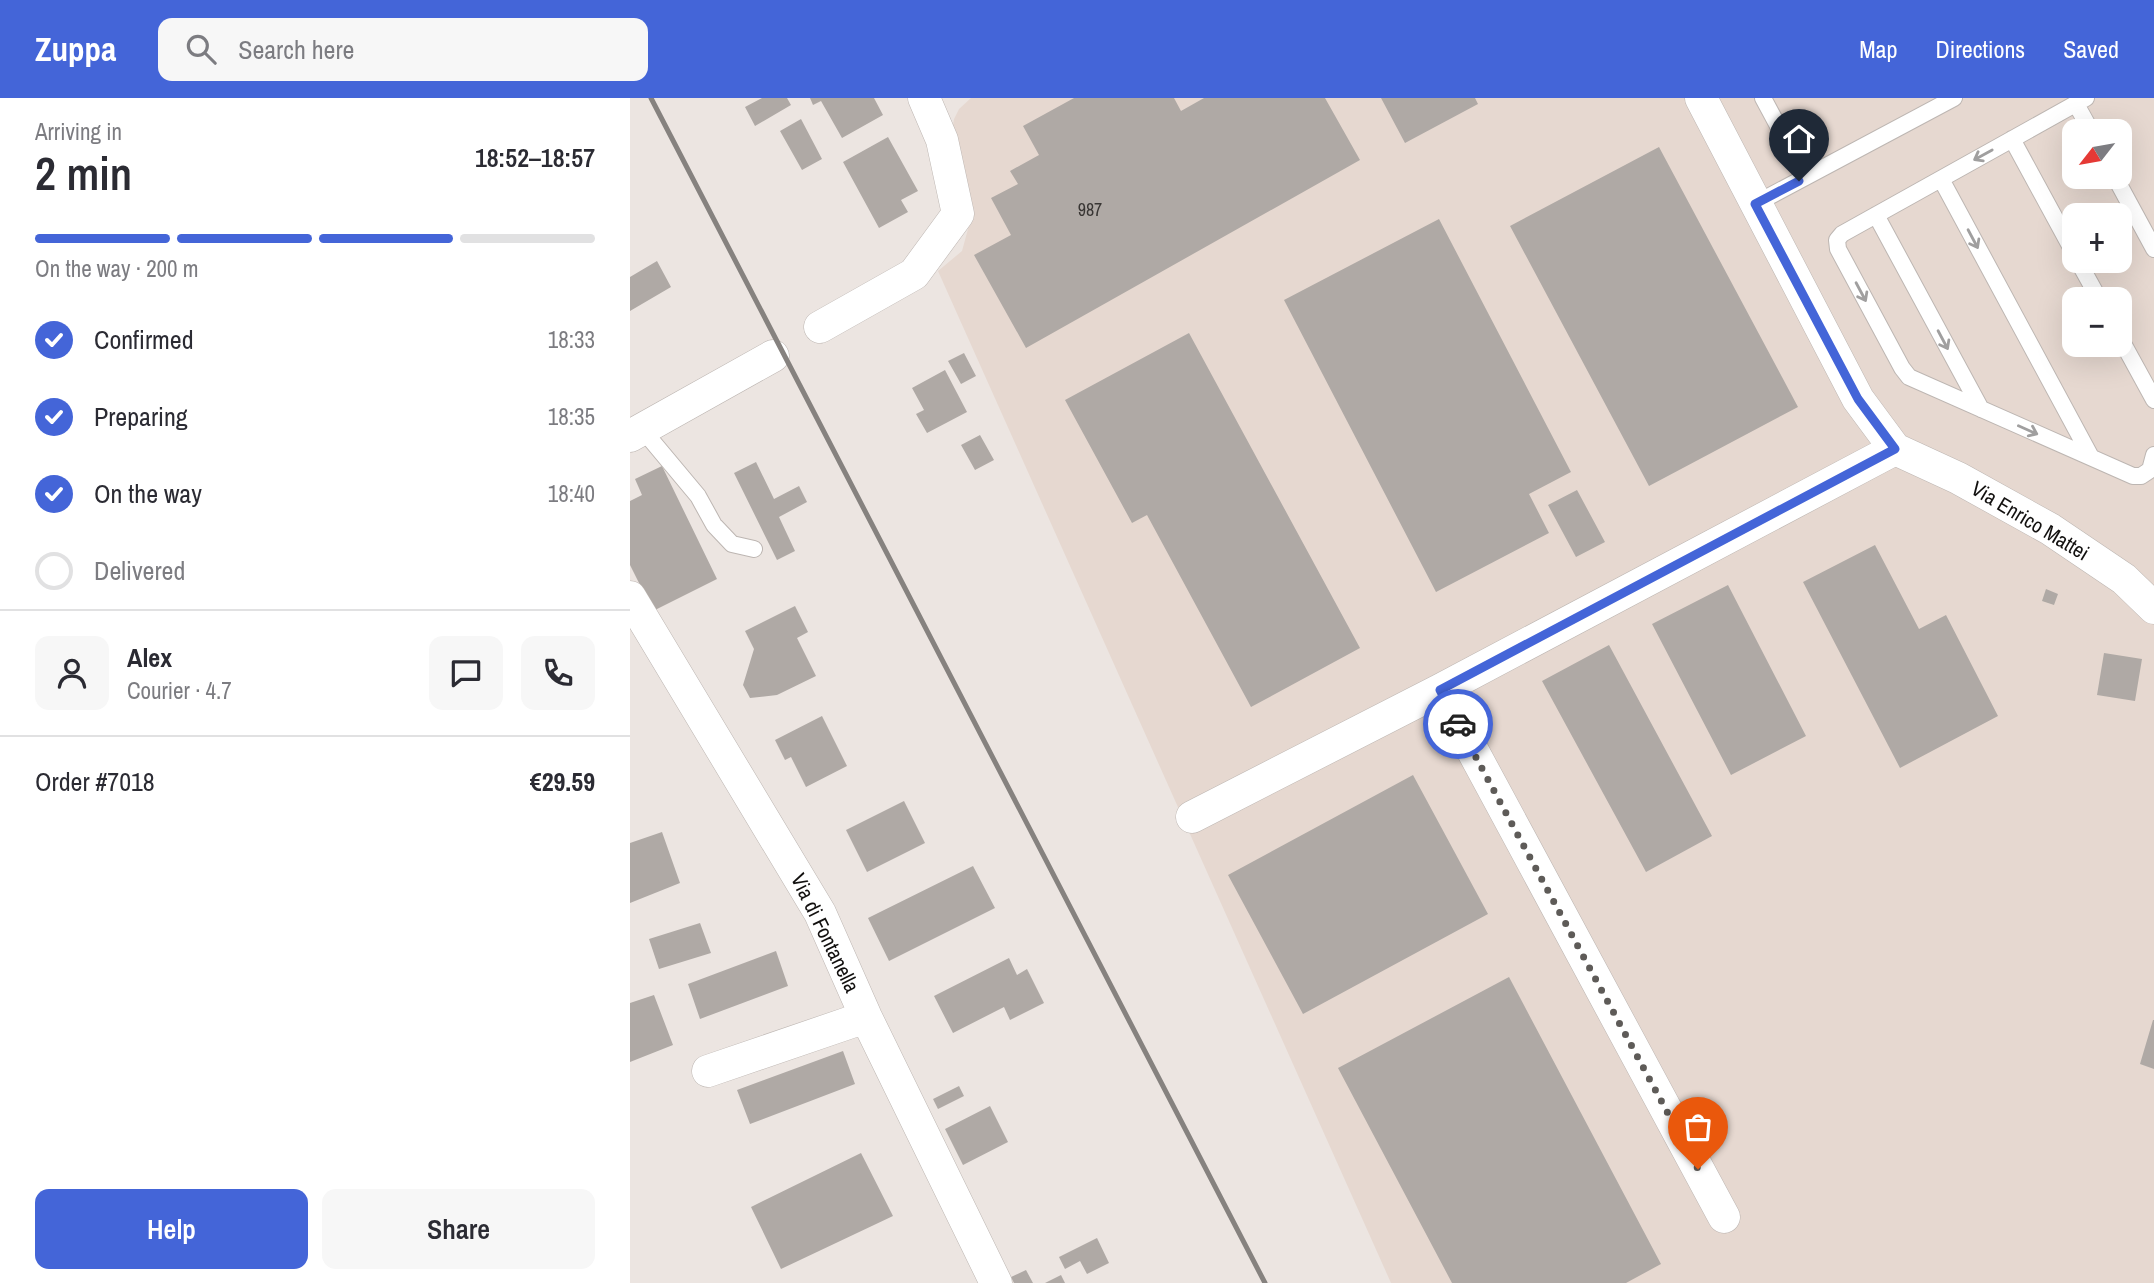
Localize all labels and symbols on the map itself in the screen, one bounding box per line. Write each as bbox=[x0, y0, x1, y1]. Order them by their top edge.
pin bbox=[1769, 109, 1829, 181]
north arrow bbox=[2062, 119, 2132, 189]
one-way arrow bbox=[1974, 148, 1994, 162]
house number: 987 bbox=[1078, 197, 1102, 222]
one-way arrow bbox=[1966, 228, 1980, 248]
one-way arrow bbox=[1855, 281, 1869, 301]
one-way arrow bbox=[1936, 329, 1950, 349]
one-way arrow bbox=[2016, 424, 2038, 437]
street label: Via Enrico Mattei bbox=[1966, 474, 2095, 567]
courier bbox=[1423, 689, 1493, 759]
street label: Via di Fontanella bbox=[784, 868, 867, 998]
pin bbox=[1668, 1097, 1728, 1169]

